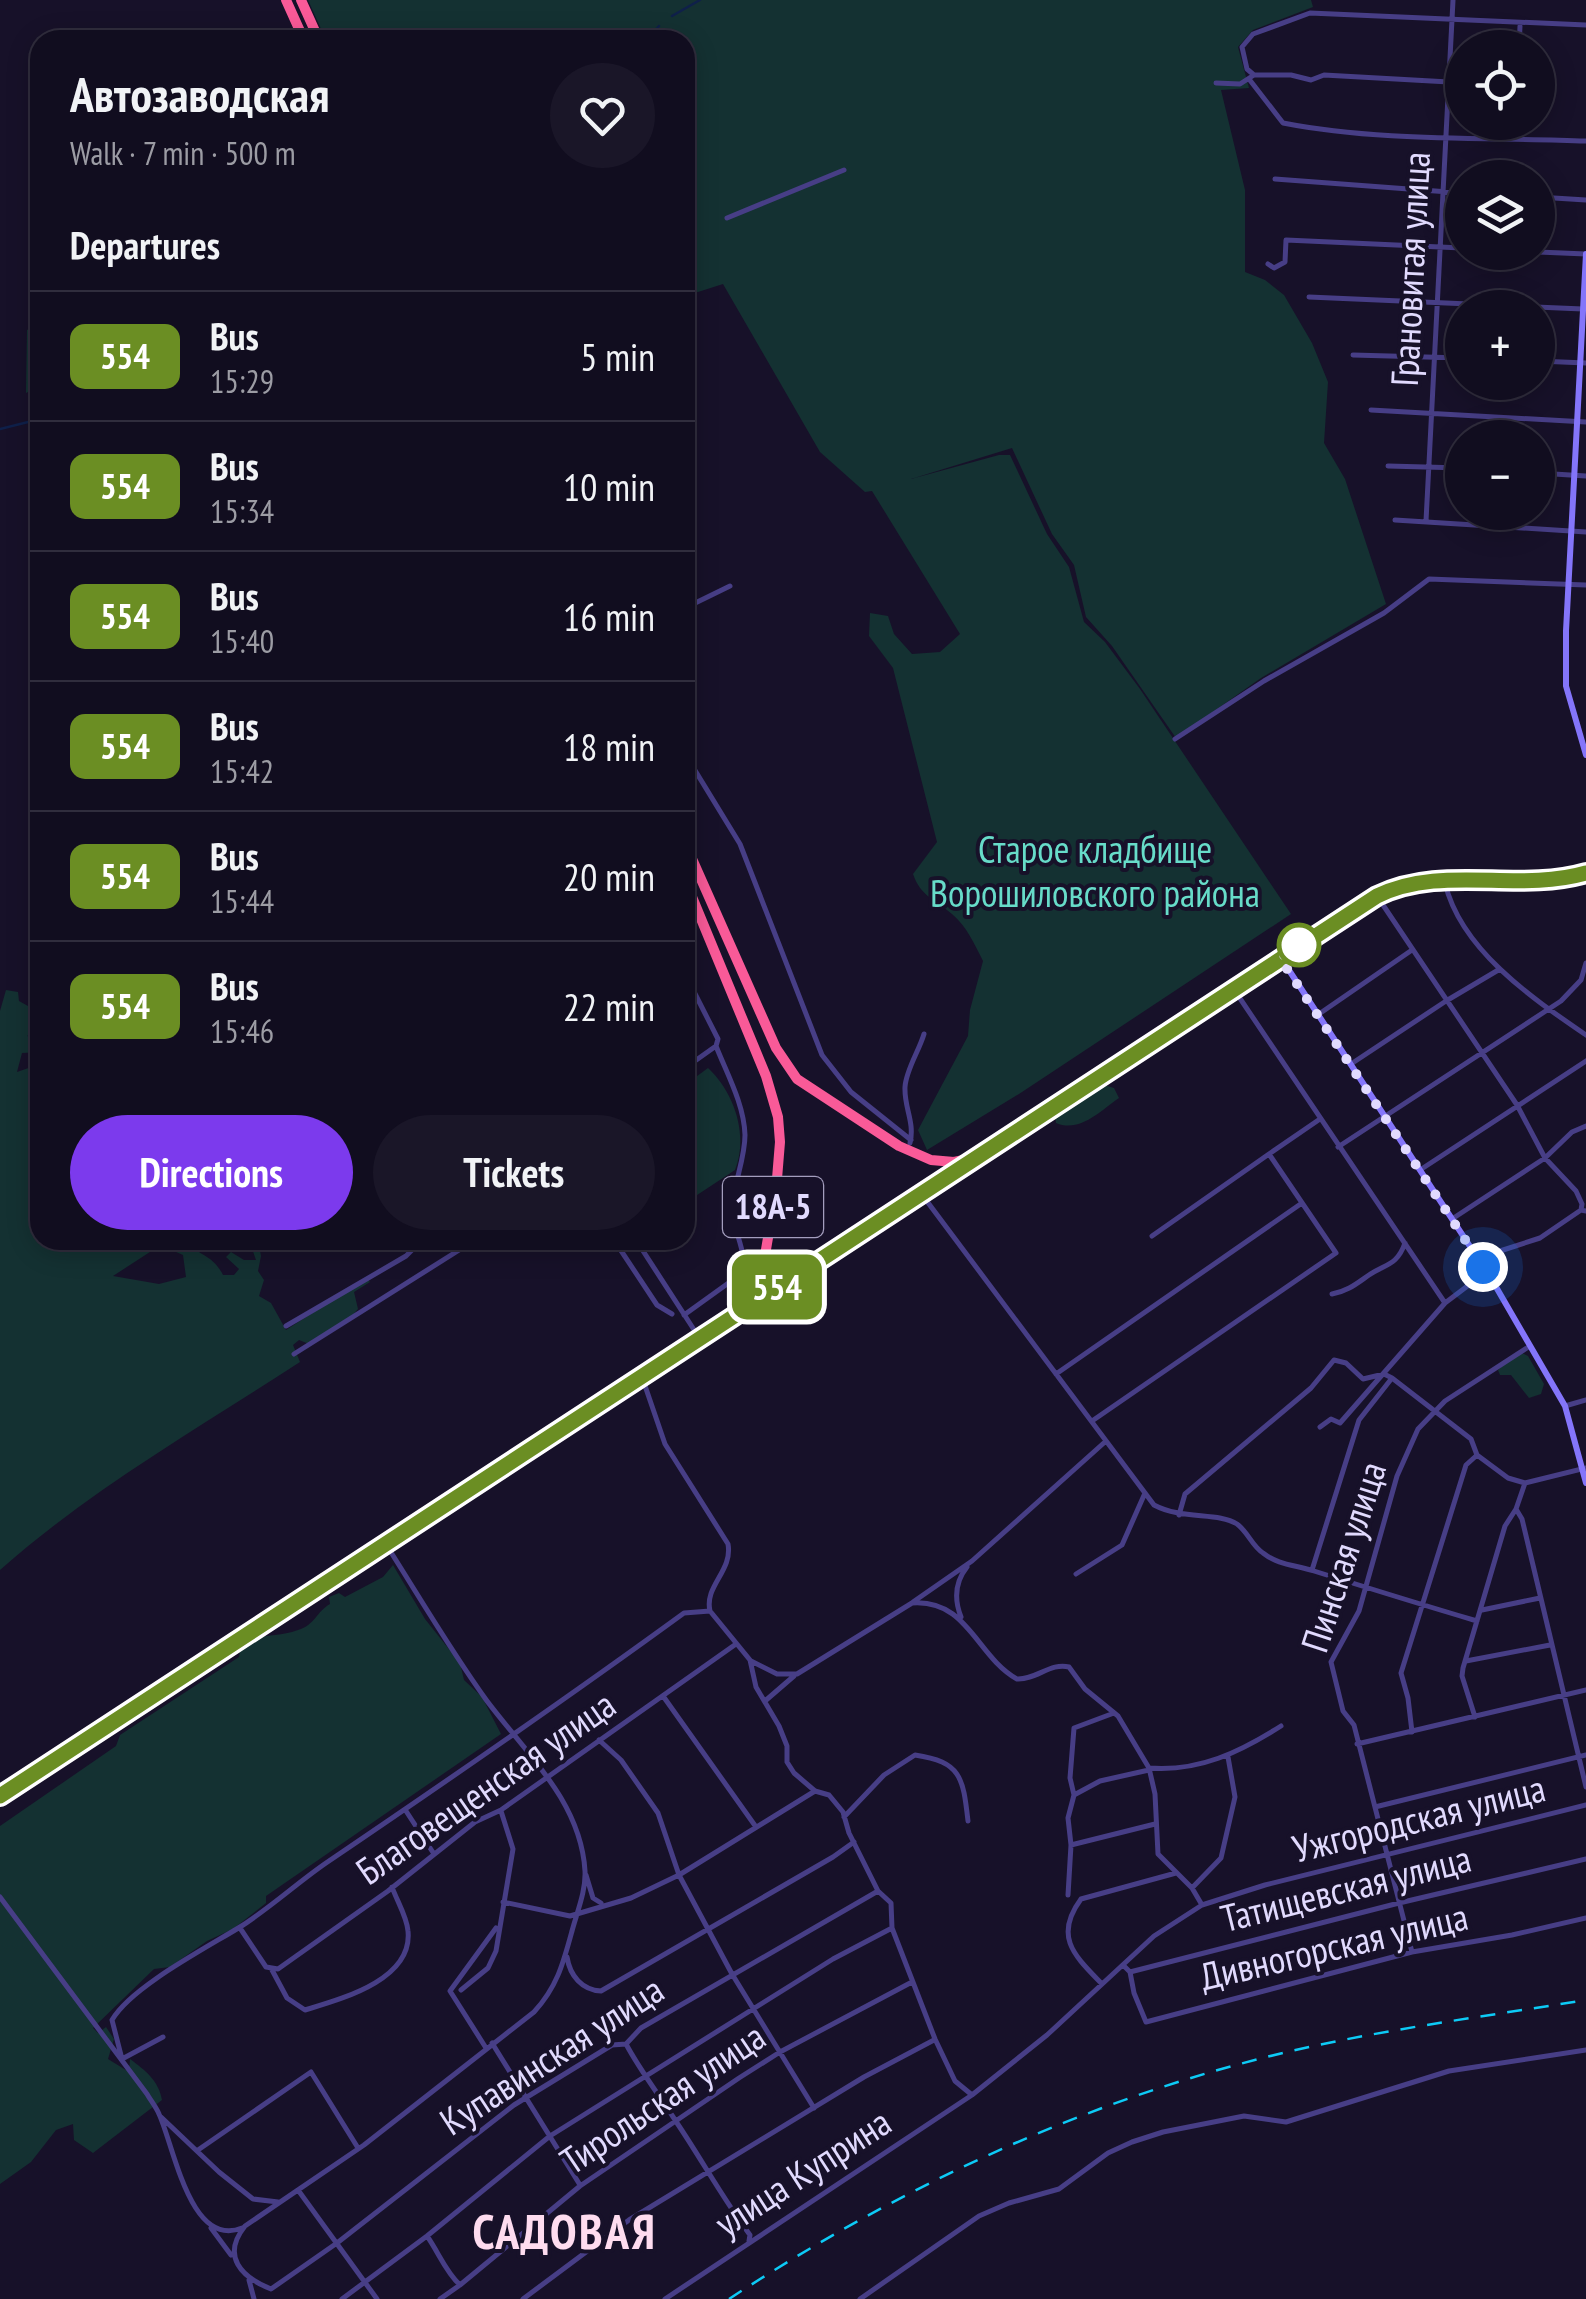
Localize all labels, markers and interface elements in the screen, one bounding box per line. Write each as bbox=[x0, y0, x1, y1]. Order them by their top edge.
map controls bbox=[1445, 30, 1555, 530]
button: locate bbox=[1445, 30, 1555, 140]
text: Автозаводская bbox=[70, 63, 329, 125]
button: heart bbox=[550, 63, 655, 168]
text: Walk · 7 min · 500 m bbox=[70, 132, 296, 174]
street label: Грановитая улица bbox=[1379, 150, 1440, 387]
button: layers bbox=[1445, 160, 1555, 270]
text: Departures bbox=[70, 220, 220, 269]
button: + bbox=[1445, 290, 1555, 400]
text: Bus bbox=[210, 311, 259, 360]
text: 5 min bbox=[580, 332, 655, 381]
text: 554 bbox=[100, 333, 150, 379]
text: 15:29 bbox=[210, 360, 274, 402]
button: − bbox=[1445, 420, 1555, 530]
text: Bus bbox=[210, 441, 259, 490]
text: 10 min bbox=[563, 462, 655, 511]
text: 554 bbox=[100, 463, 150, 509]
text: 15:34 bbox=[210, 490, 274, 532]
text: Bus bbox=[210, 571, 259, 620]
text: 16 min bbox=[563, 592, 655, 641]
text: 554 bbox=[100, 593, 150, 639]
text: 15:40 bbox=[210, 620, 274, 662]
text: Bus bbox=[210, 701, 259, 750]
text: 18 min bbox=[563, 722, 655, 771]
text: 554 bbox=[100, 723, 150, 769]
text: 15:42 bbox=[210, 750, 274, 792]
park label: Старое кладбище Ворошиловского района bbox=[930, 824, 1260, 917]
text: Bus bbox=[210, 831, 259, 880]
text: 20 min bbox=[563, 852, 655, 901]
text: 554 bbox=[100, 853, 150, 899]
text: 15:44 bbox=[210, 880, 274, 922]
unlabelled marker bbox=[1278, 924, 1320, 966]
text: Bus bbox=[210, 961, 259, 1010]
text: 22 min bbox=[563, 982, 655, 1031]
text: 554 bbox=[100, 983, 150, 1029]
text: 15:46 bbox=[210, 1010, 274, 1052]
button: Directions bbox=[70, 1115, 353, 1230]
button: Tickets bbox=[373, 1115, 655, 1230]
road number: 18А-5 bbox=[723, 1177, 823, 1237]
your location bbox=[1458, 1242, 1508, 1292]
line badge: 554 bbox=[720, 1254, 834, 1320]
text: 554 bbox=[752, 1264, 802, 1310]
street label: Пинская улица bbox=[1289, 1455, 1396, 1658]
street label: Благовещенская улица bbox=[346, 1679, 624, 1894]
street label: Ужгородская улица bbox=[1287, 1763, 1550, 1873]
street label: Татищевская улица bbox=[1216, 1833, 1476, 1942]
street label: Дивногорская улица bbox=[1195, 1891, 1472, 2000]
street label: Купавинская улица bbox=[430, 1964, 672, 2145]
street label: Тирольская улица bbox=[550, 2011, 774, 2184]
street label: улица Куприна bbox=[705, 2097, 899, 2247]
district label: САДОВАЯ bbox=[473, 2200, 657, 2262]

